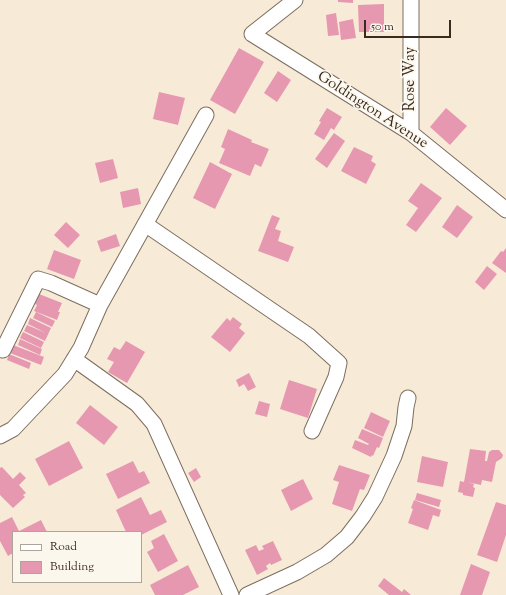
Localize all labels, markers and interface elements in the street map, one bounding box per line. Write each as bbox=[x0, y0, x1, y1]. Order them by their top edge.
scale bar bbox=[366, 12, 453, 38]
text: 50 m bbox=[371, 18, 394, 36]
street label: Rose Way bbox=[402, 47, 420, 111]
street label: Goldington Avenue bbox=[313, 68, 431, 154]
legend bbox=[12, 531, 142, 583]
text: Road bbox=[50, 538, 77, 556]
text: Building bbox=[50, 558, 94, 576]

